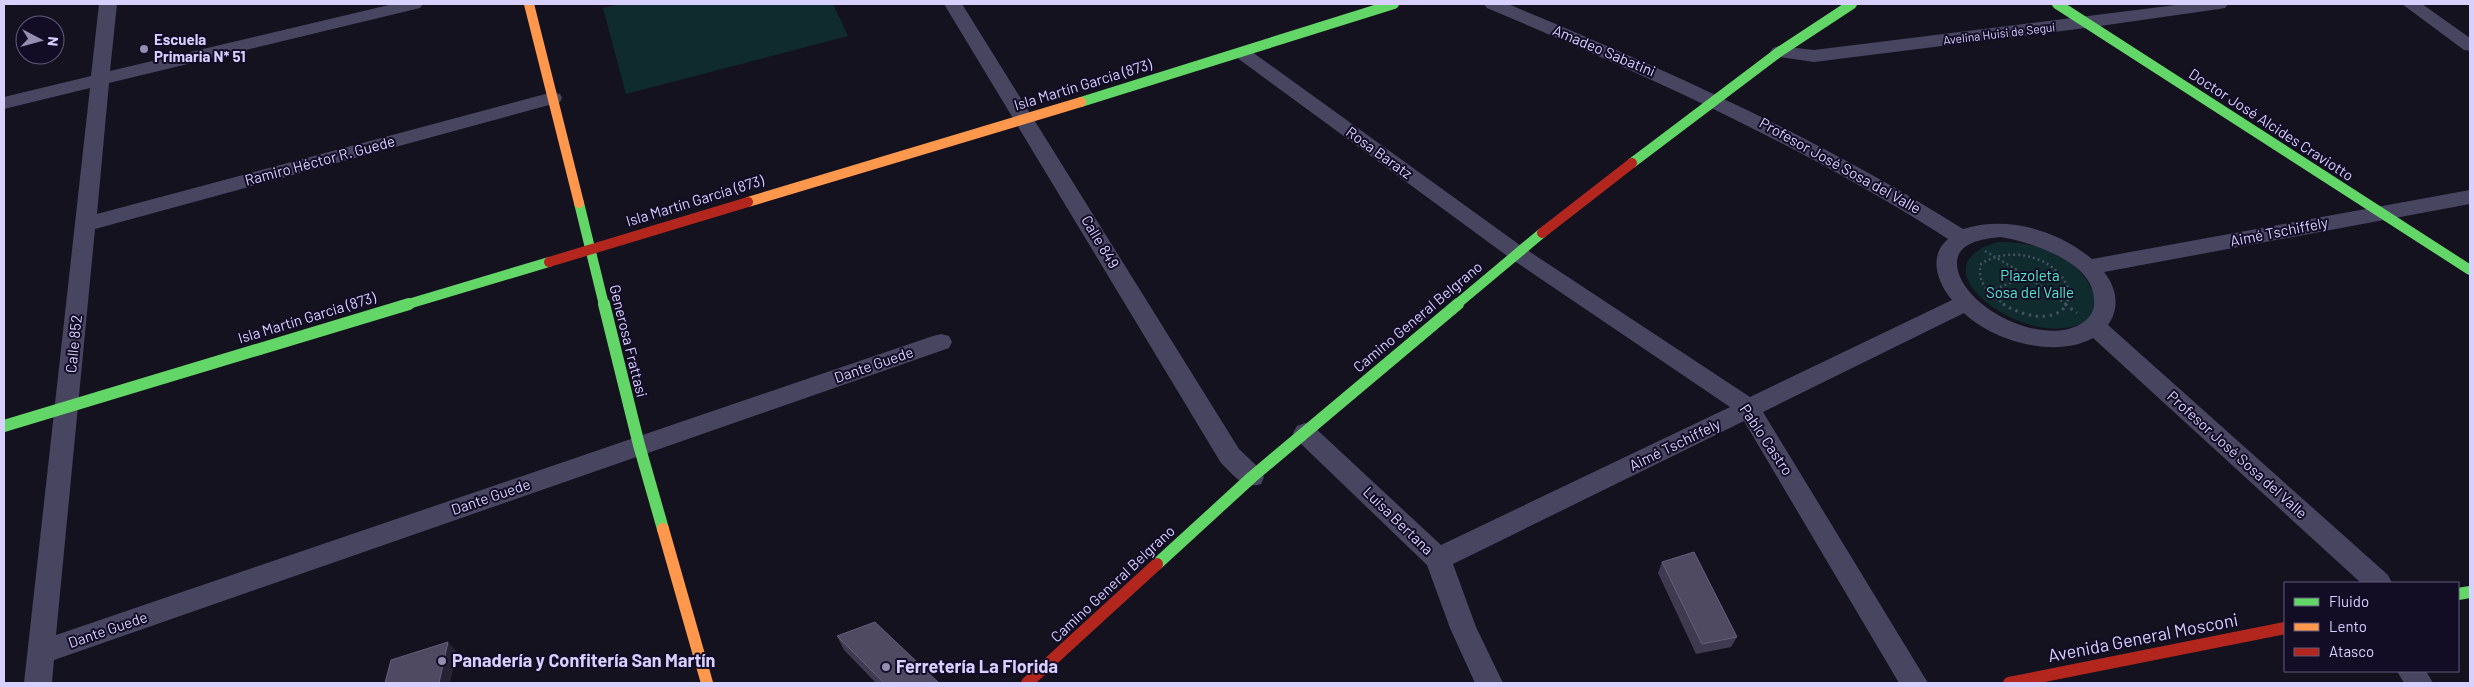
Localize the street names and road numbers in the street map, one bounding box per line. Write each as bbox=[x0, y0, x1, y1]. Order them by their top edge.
street label: Avelina Huisi de Seguí bbox=[1942, 19, 2056, 47]
street label: Amadeo Sabatini bbox=[1550, 20, 1658, 80]
street label: Isla Martín García (873) bbox=[1012, 54, 1154, 114]
street label: Doctor José Alcides Craviotto bbox=[2186, 64, 2357, 184]
street label: Profesor José Sosa del Valle bbox=[1757, 113, 1924, 217]
street label: Rosa Baratz bbox=[1343, 122, 1416, 182]
street label: Ramiro Héctor R. Guede bbox=[243, 131, 397, 189]
street label: Isla Martín García (873) bbox=[624, 170, 766, 230]
street label: Calle 849 bbox=[1078, 212, 1124, 271]
street label: Aimé Tschiffely bbox=[2228, 213, 2329, 249]
street label: Camino General Belgrano bbox=[1349, 257, 1486, 375]
street label: Generosa Frattasi bbox=[606, 283, 652, 399]
street label: Isla Martín García (873) bbox=[236, 287, 378, 347]
street label: Calle 852 bbox=[61, 314, 85, 374]
street label: Dante Guede bbox=[832, 342, 916, 386]
street label: Profesor José Sosa del Valle bbox=[2164, 387, 2311, 522]
street label: Pablo Castro bbox=[1736, 400, 1797, 479]
street label: Aimé Tschiffely bbox=[1626, 414, 1723, 474]
street label: Dante Guede bbox=[449, 474, 533, 518]
street label: Luisa Bertana bbox=[1360, 482, 1437, 558]
street label: Camino General Belgrano bbox=[1047, 521, 1178, 645]
street label: Dante Guede bbox=[66, 607, 150, 651]
street label: Avenida General Mosconi bbox=[2046, 608, 2240, 666]

